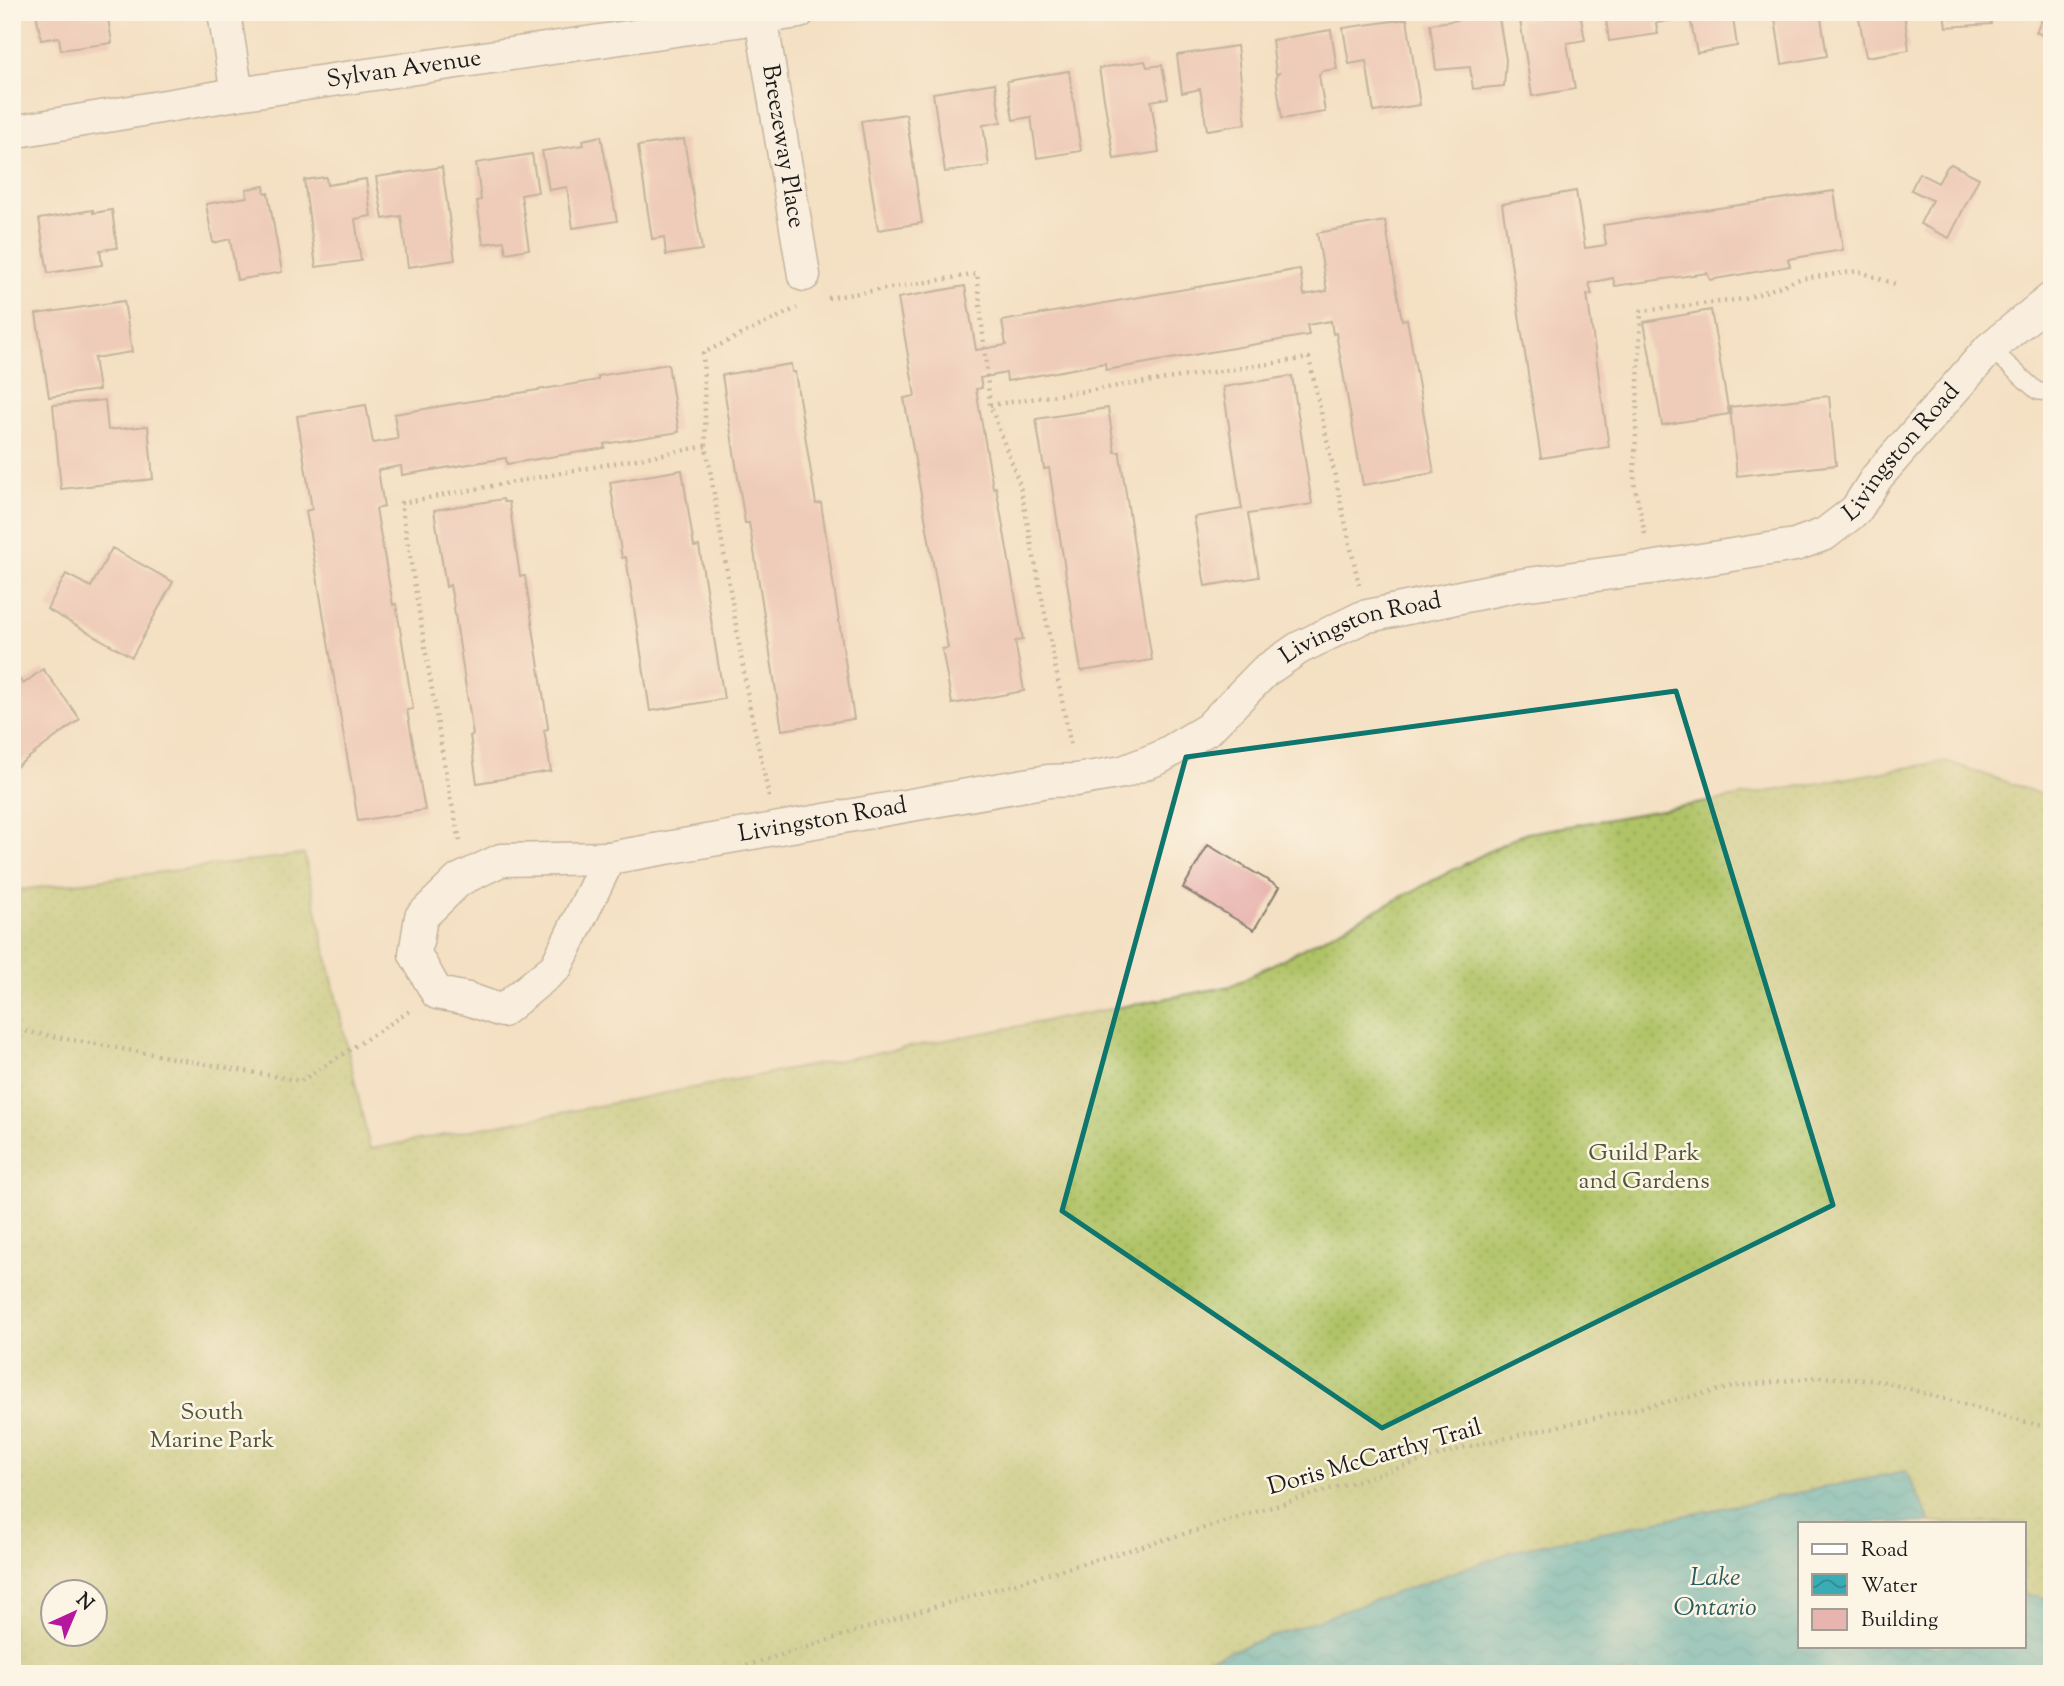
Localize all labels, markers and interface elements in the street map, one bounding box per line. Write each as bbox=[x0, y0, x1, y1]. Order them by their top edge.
street label: Sylvan Avenue bbox=[325, 42, 484, 98]
street label: Breezeway Place bbox=[752, 62, 813, 230]
street label: Livingston Road bbox=[1836, 376, 1969, 531]
street label: Livingston Road bbox=[1273, 584, 1445, 673]
street label: Livingston Road bbox=[736, 789, 910, 852]
park label: Guild Park and Gardens bbox=[1578, 1137, 1710, 1199]
park label: South Marine Park bbox=[150, 1396, 274, 1458]
street label: Doris McCarthy Trail bbox=[1264, 1411, 1486, 1505]
legend bbox=[1798, 1522, 2025, 1648]
text: Road bbox=[1861, 1536, 1908, 1566]
water label: Lake Ontario bbox=[1674, 1560, 1756, 1627]
text: Water bbox=[1861, 1572, 1918, 1602]
north arrow bbox=[38, 1578, 108, 1648]
text: N bbox=[69, 1588, 99, 1618]
text: Building bbox=[1861, 1606, 1938, 1636]

